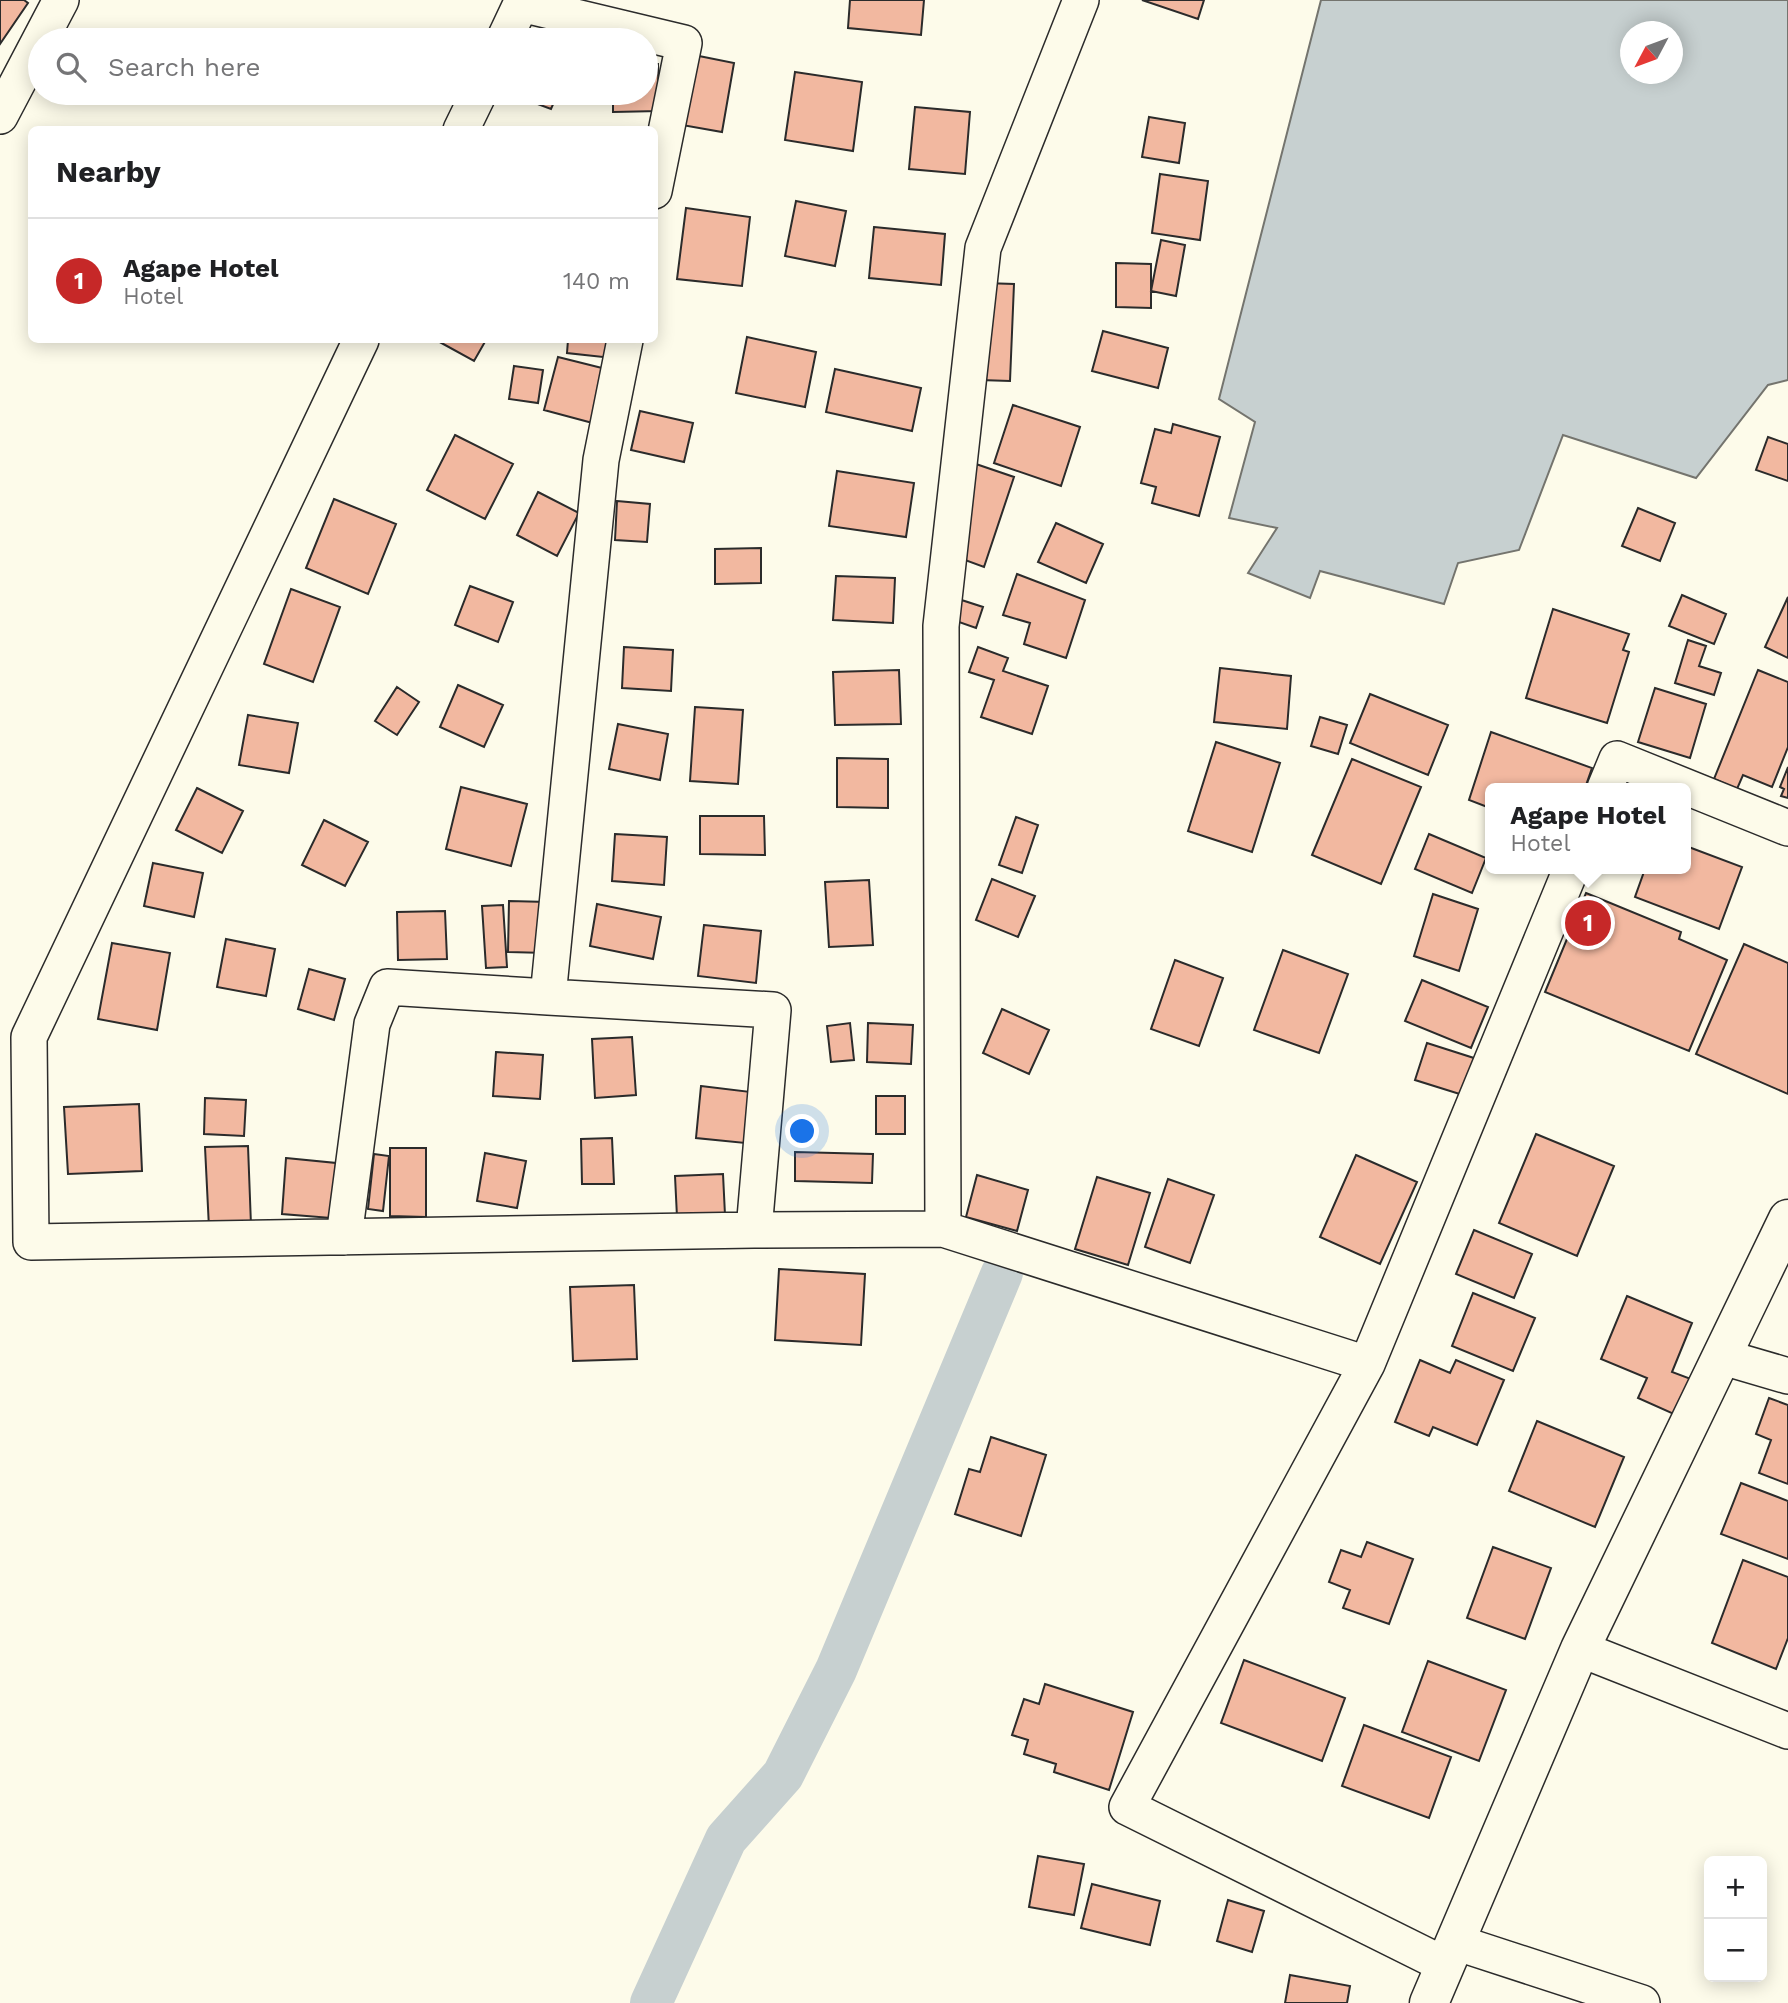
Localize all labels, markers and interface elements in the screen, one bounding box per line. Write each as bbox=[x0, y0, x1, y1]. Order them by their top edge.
north arrow bbox=[1620, 21, 1683, 84]
search box bbox=[28, 28, 658, 105]
icon: search bbox=[52, 48, 90, 86]
text: Search here bbox=[108, 52, 260, 82]
text: Nearby bbox=[56, 154, 161, 189]
text: Agape Hotel bbox=[123, 253, 279, 283]
text: 1 bbox=[74, 268, 84, 295]
text: 140 m bbox=[563, 268, 630, 295]
text: Hotel bbox=[123, 283, 183, 310]
popup bbox=[1485, 783, 1691, 874]
text: Agape Hotel bbox=[1510, 800, 1666, 830]
text: Hotel bbox=[1510, 830, 1570, 857]
pin: 1 bbox=[1565, 897, 1611, 949]
your location bbox=[785, 1114, 819, 1148]
map controls bbox=[1704, 1856, 1767, 1982]
button: + bbox=[1704, 1856, 1767, 1919]
button: − bbox=[1704, 1919, 1767, 1982]

